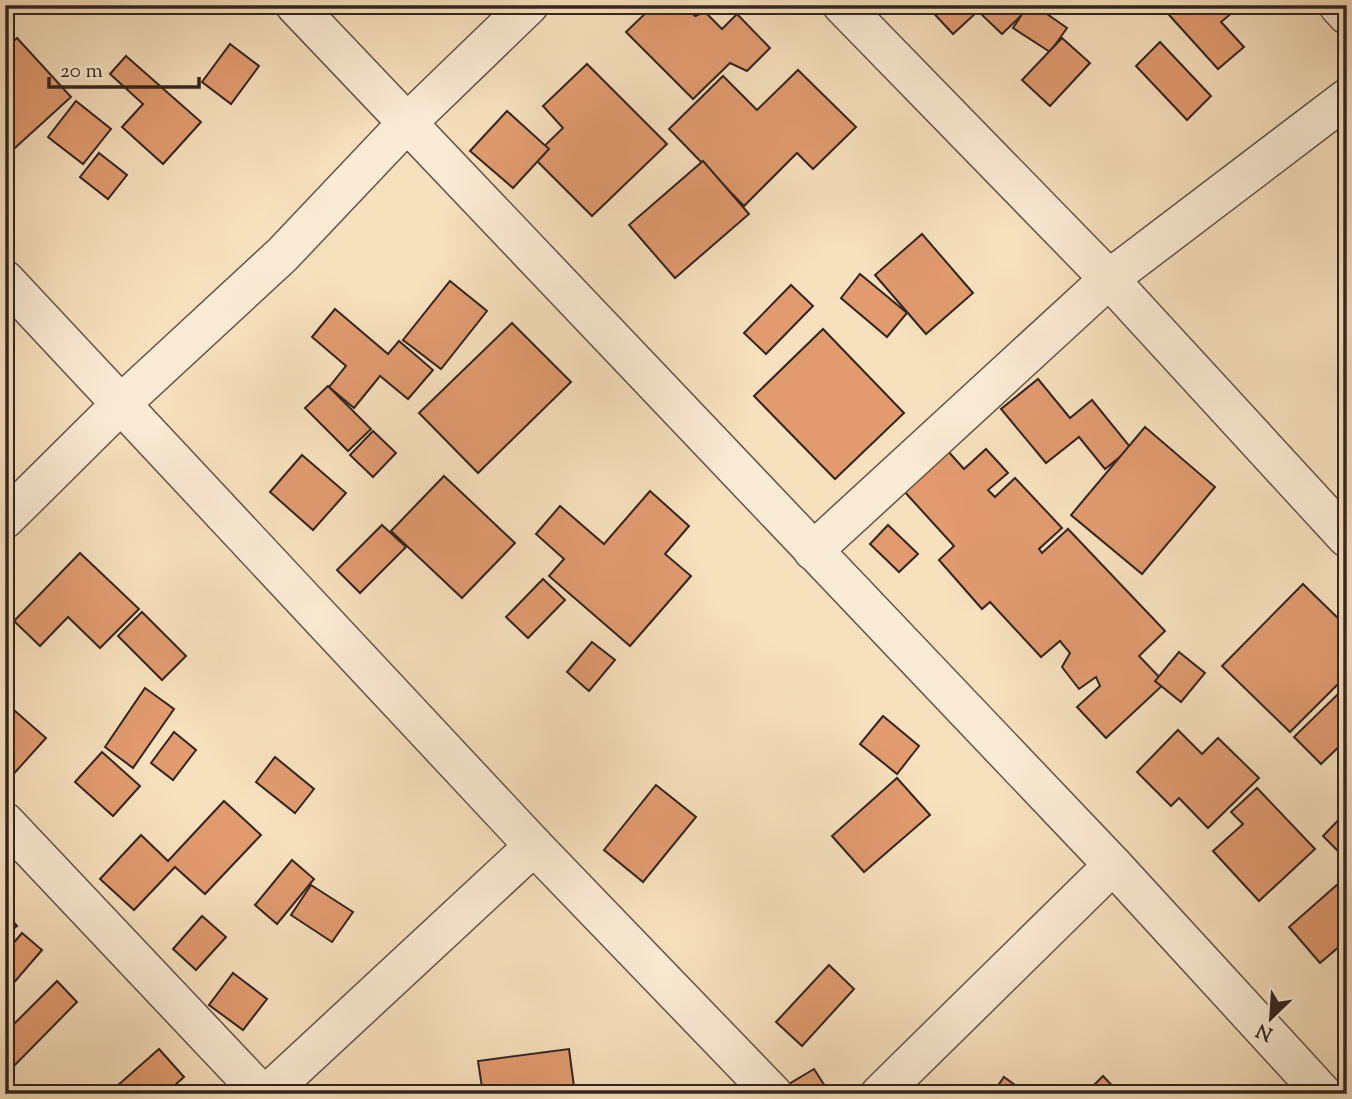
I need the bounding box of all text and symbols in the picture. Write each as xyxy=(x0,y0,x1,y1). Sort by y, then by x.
scale bar xyxy=(49,46,200,90)
text: 20 m xyxy=(60,57,103,87)
north arrow xyxy=(1236,984,1306,1054)
text: N xyxy=(1252,1016,1277,1047)

